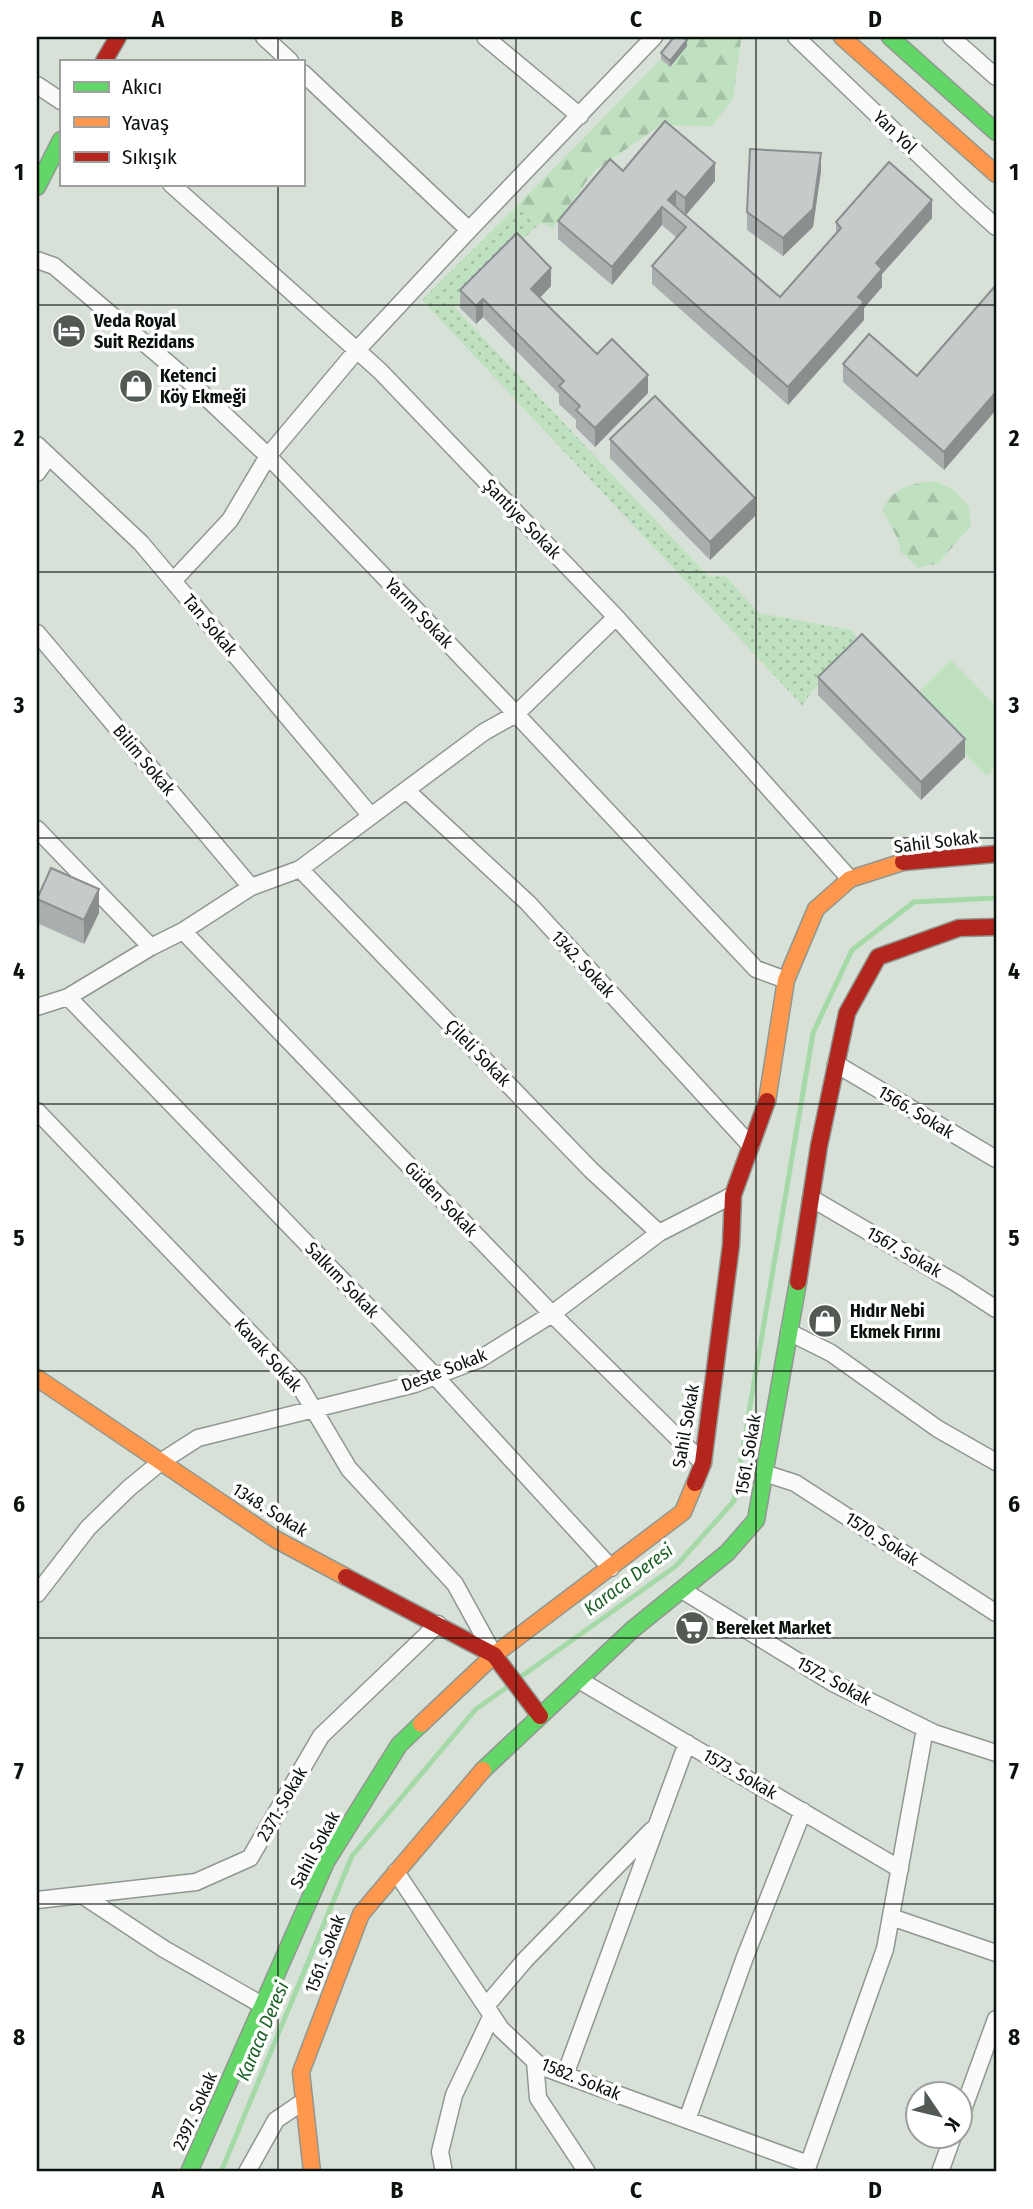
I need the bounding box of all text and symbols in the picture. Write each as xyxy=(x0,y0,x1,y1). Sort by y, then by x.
text: A xyxy=(151,5,165,33)
text: B xyxy=(391,5,404,33)
text: C xyxy=(630,5,642,33)
text: D xyxy=(868,5,882,33)
legend xyxy=(60,60,304,186)
text: Akıcı xyxy=(122,74,162,100)
street label: Yan Yol xyxy=(869,106,922,158)
text: Yavaş xyxy=(122,110,169,136)
text: Sıkışık xyxy=(122,144,177,170)
text: 1 xyxy=(14,158,24,186)
text: 1 xyxy=(1009,158,1019,186)
place label: Veda Royal Suit Rezidans xyxy=(93,310,195,353)
hotel icon: Veda Royal Suit Rezidans xyxy=(50,312,88,350)
place label: Ketenci Köy Ekmeği xyxy=(160,365,246,408)
shop icon: Ketenci Köy Ekmeği xyxy=(117,367,155,405)
text: 2 xyxy=(13,424,25,452)
text: 2 xyxy=(1008,424,1020,452)
street label: Şantiye Sokak xyxy=(478,475,566,564)
street label: Yarım Sokak xyxy=(380,573,458,653)
street label: Tan Sokak xyxy=(178,590,243,661)
text: 3 xyxy=(13,691,25,719)
text: 3 xyxy=(1008,691,1020,719)
street label: Bilim Sokak xyxy=(108,720,180,800)
street label: Sahil Sokak xyxy=(893,826,980,858)
street label: 1342. Sokak xyxy=(547,926,620,1002)
text: 4 xyxy=(13,957,25,985)
text: 4 xyxy=(1008,957,1020,985)
street label: Çileli Sokak xyxy=(441,1015,516,1091)
street label: 1566. Sokak xyxy=(874,1081,959,1144)
street label: Güden Sokak xyxy=(400,1157,483,1241)
street label: 1567. Sokak xyxy=(863,1222,946,1283)
text: 5 xyxy=(13,1224,25,1252)
text: 5 xyxy=(1008,1224,1020,1252)
street label: Salkım Sokak xyxy=(300,1237,384,1323)
place label: Hıdır Nebi Ekmek Fırını xyxy=(850,1300,941,1343)
shop icon: Hıdır Nebi Ekmek Fırını xyxy=(806,1302,844,1340)
street label: Kavak Sokak xyxy=(229,1314,307,1397)
street label: Deste Sokak xyxy=(398,1343,490,1396)
street label: Sahil Sokak xyxy=(668,1382,704,1470)
street label: 1561. Sokak xyxy=(730,1412,766,1497)
street label: 1348. Sokak xyxy=(228,1478,312,1542)
text: 6 xyxy=(13,1490,25,1518)
text: 6 xyxy=(1008,1490,1020,1518)
street label: 1570. Sokak xyxy=(841,1507,923,1571)
water label: Karaca Deresi xyxy=(579,1538,678,1620)
supermarket icon: Bereket Market xyxy=(673,1609,711,1647)
place label: Bereket Market xyxy=(716,1617,832,1639)
street label: 1572. Sokak xyxy=(793,1652,876,1711)
street label: 1573. Sokak xyxy=(699,1744,782,1804)
text: 7 xyxy=(14,1757,24,1785)
text: 7 xyxy=(1009,1757,1019,1785)
street label: 2371. Sokak xyxy=(252,1763,312,1845)
street label: Sahil Sokak xyxy=(285,1807,345,1892)
street label: 1561. Sokak xyxy=(300,1911,350,1996)
water label: Karaca Deresi xyxy=(231,1978,294,2084)
text: 8 xyxy=(13,2023,25,2051)
text: 8 xyxy=(1008,2023,1020,2051)
street label: 1582. Sokak xyxy=(538,2053,625,2105)
street label: 2397. Sokak xyxy=(168,2068,222,2154)
north arrow xyxy=(904,2080,974,2150)
text: K xyxy=(939,2113,965,2136)
text: A xyxy=(151,2176,165,2204)
text: B xyxy=(391,2176,404,2204)
text: C xyxy=(630,2176,642,2204)
text: D xyxy=(868,2176,882,2204)

